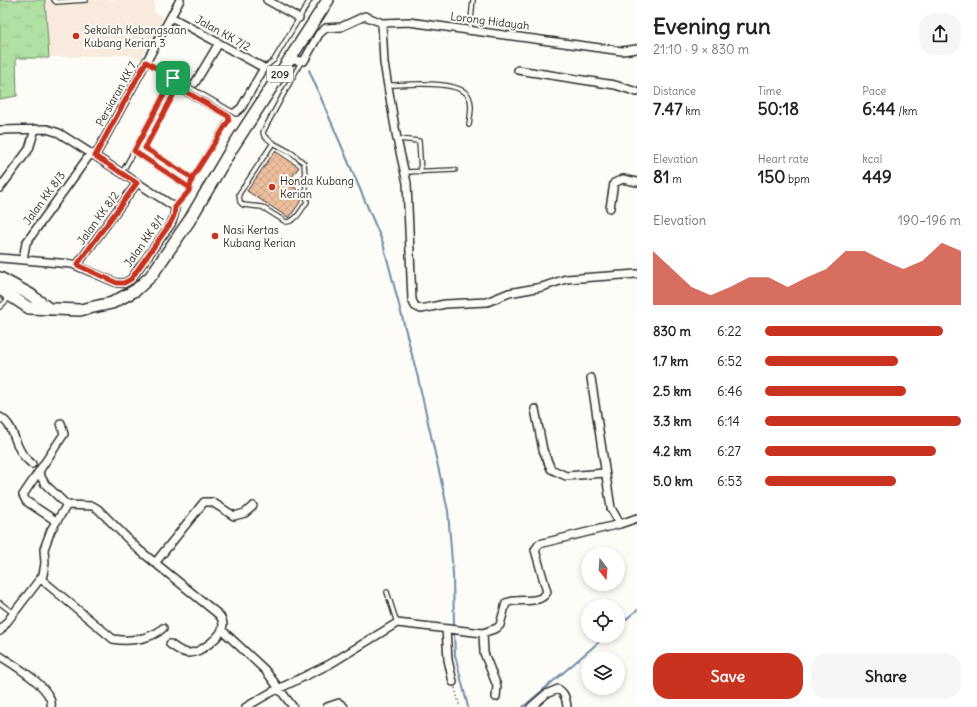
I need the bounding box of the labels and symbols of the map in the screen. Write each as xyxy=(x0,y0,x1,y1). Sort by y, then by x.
street label: Lorong Hidayah xyxy=(450,9,530,33)
street label: Jalan KK 7/2 xyxy=(193,12,253,54)
place label: Sekolah Kebangsaan Kubang Kerian 3 xyxy=(84,23,187,50)
marker: Sekolah Kebangsaan Kubang Kerian 3 xyxy=(71,31,81,41)
street label: Persiaran KK 7 xyxy=(93,59,140,129)
pin xyxy=(156,61,190,95)
road number: 209 xyxy=(267,66,293,82)
street label: Jalan KK 8/3 xyxy=(20,169,68,227)
place label: Honda Kubang Kerian xyxy=(280,174,354,201)
marker: Honda Kubang Kerian xyxy=(267,182,277,192)
street label: Jalan KK 8/2 xyxy=(74,189,122,247)
street label: Jalan KK 8/1 xyxy=(121,212,167,270)
place label: Nasi Kertas Kubang Kerian xyxy=(223,223,296,250)
marker: Nasi Kertas Kubang Kerian xyxy=(210,231,220,241)
north arrow xyxy=(581,547,625,591)

